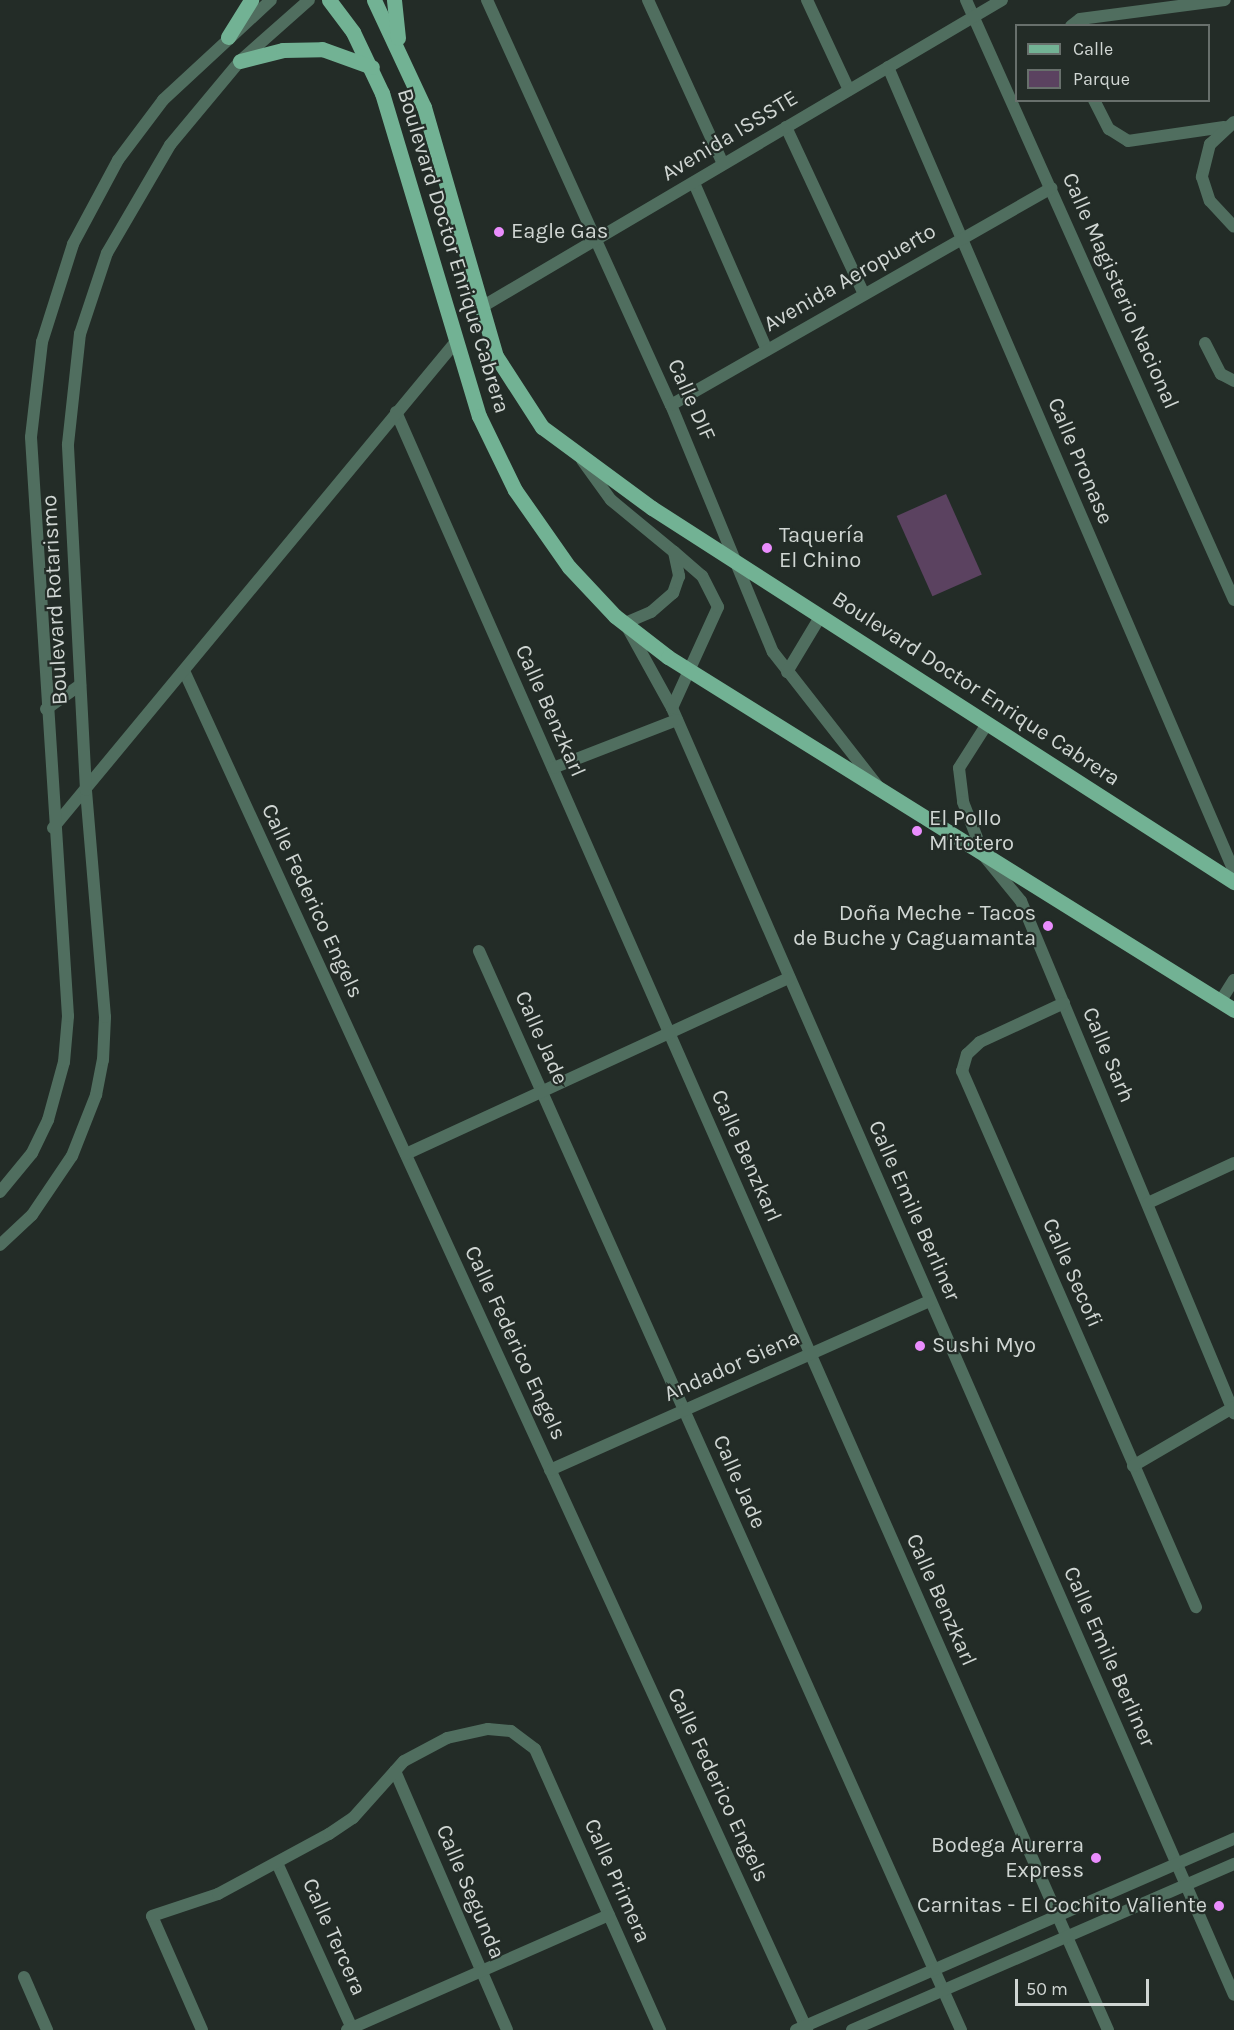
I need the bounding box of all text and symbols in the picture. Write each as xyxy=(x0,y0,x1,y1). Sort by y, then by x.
legend xyxy=(1015,24,1210,102)
text: Calle xyxy=(1073,38,1113,60)
text: Parque xyxy=(1073,68,1130,90)
street label: Avenida ISSSTE xyxy=(657,85,803,187)
street label: Boulevard Doctor Enrique Cabrera xyxy=(391,86,515,416)
street label: Calle Magisterio Nacional xyxy=(1056,169,1184,413)
street label: Avenida Aeropuerto xyxy=(759,218,941,338)
place label: Eagle Gas xyxy=(511,219,608,245)
marker: Eagle Gas xyxy=(492,225,506,239)
street label: Calle DIF xyxy=(661,355,721,445)
street label: Calle Pronase xyxy=(1042,394,1118,528)
street label: Boulevard Rotarismo xyxy=(36,494,74,706)
place label: Taquería El Chino xyxy=(779,522,864,574)
marker: Taquería El Chino xyxy=(760,541,774,555)
street label: Boulevard Doctor Enrique Cabrera xyxy=(827,586,1125,792)
street label: Calle Benzkarl xyxy=(509,641,591,781)
street label: Calle Federico Engels xyxy=(255,800,369,1002)
place label: El Pollo Mitotero xyxy=(929,805,1014,856)
marker: El Pollo Mitotero xyxy=(910,824,924,838)
place label: Doña Meche - Tacos de Buche y Caguamanta xyxy=(793,900,1036,951)
marker: Doña Meche - Tacos de Buche y Caguamanta xyxy=(1041,919,1055,933)
street label: Calle Jade xyxy=(509,987,573,1089)
street label: Calle Sarh xyxy=(1076,1003,1140,1107)
street label: Calle Benzkarl xyxy=(705,1086,787,1226)
street label: Calle Emile Berliner xyxy=(862,1117,966,1305)
street label: Calle Secofi xyxy=(1036,1214,1108,1332)
street label: Calle Federico Engels xyxy=(458,1242,572,1444)
street label: Andador Siena xyxy=(660,1324,804,1408)
place label: Sushi Myo xyxy=(932,1333,1036,1359)
marker: Sushi Myo xyxy=(913,1339,927,1353)
street label: Calle Jade xyxy=(707,1431,771,1533)
street label: Calle Benzkarl xyxy=(900,1530,982,1670)
street label: Calle Emile Berliner xyxy=(1057,1563,1161,1751)
street label: Calle Federico Engels xyxy=(661,1684,775,1886)
street label: Calle Primera xyxy=(578,1815,656,1947)
street label: Calle Segunda xyxy=(430,1821,510,1963)
place label: Bodega Aurerra Express xyxy=(931,1832,1084,1884)
marker: Bodega Aurerra Express xyxy=(1089,1851,1103,1865)
street label: Calle Tercera xyxy=(296,1874,372,2000)
place label: Carnitas - El Cochito Valiente xyxy=(917,1893,1207,1919)
marker: Carnitas - El Cochito Valiente xyxy=(1212,1899,1226,1913)
scale bar xyxy=(1018,1967,1152,2005)
text: 50 m xyxy=(1026,1978,1068,2000)

